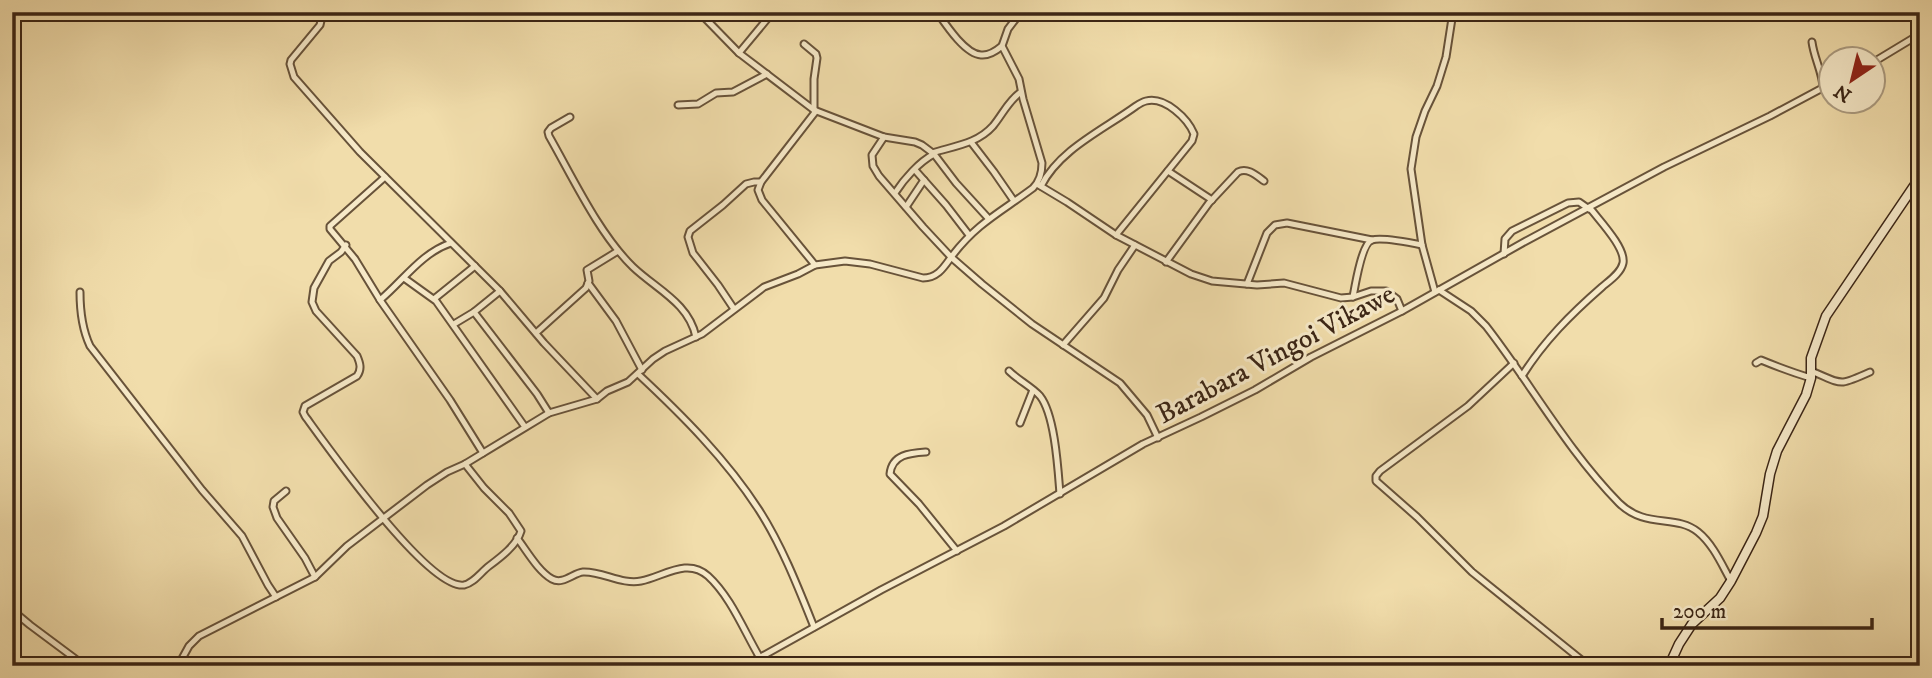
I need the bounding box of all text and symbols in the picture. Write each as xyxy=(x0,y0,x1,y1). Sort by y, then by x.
north arrow xyxy=(1816,46,1886,116)
text: N xyxy=(1830,79,1856,107)
street label: Barabara Vingoi Vikawe xyxy=(1151,277,1401,432)
scale bar xyxy=(1662,587,1872,631)
text: 200 m xyxy=(1673,599,1726,625)

